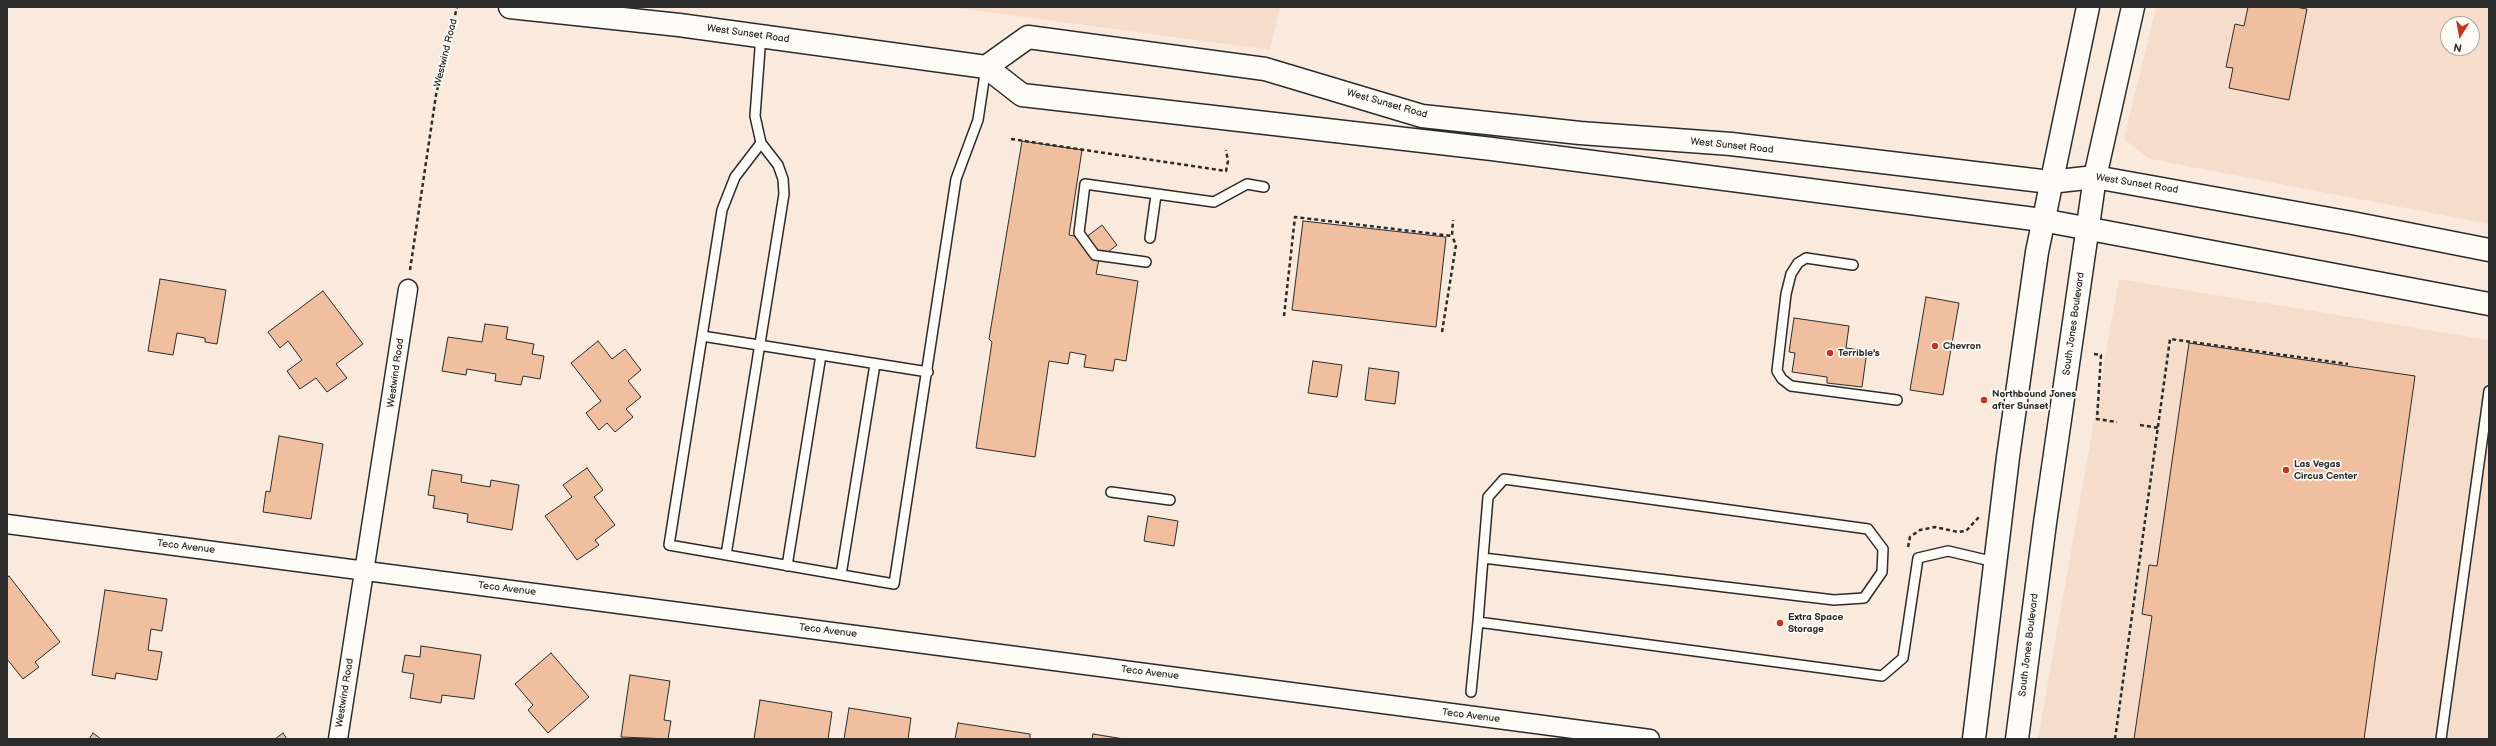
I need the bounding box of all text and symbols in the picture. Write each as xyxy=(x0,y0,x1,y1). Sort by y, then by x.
north arrow xyxy=(2440,16,2480,56)
street label: Westwind Road xyxy=(432,18,460,88)
street label: West Sunset Road xyxy=(706,22,790,46)
text: N xyxy=(2453,40,2463,54)
street label: West Sunset Road xyxy=(1345,87,1429,121)
street label: West Sunset Road xyxy=(1690,136,1774,156)
street label: West Sunset Road xyxy=(2095,172,2179,196)
street label: South Jones Boulevard xyxy=(2061,272,2087,376)
street label: Westwind Road xyxy=(385,338,407,408)
place label: Chevron xyxy=(1943,340,1981,352)
marker: Chevron xyxy=(1930,341,1940,351)
place label: Terrible's xyxy=(1838,347,1880,359)
marker: Terrible's xyxy=(1825,348,1835,358)
place label: Northbound Jones after Sunset xyxy=(1992,388,2076,412)
marker: Northbound Jones after Sunset xyxy=(1979,395,1989,405)
place label: Las Vegas Circus Center xyxy=(2294,458,2357,482)
marker: Las Vegas Circus Center xyxy=(2281,465,2291,475)
street label: Teco Avenue xyxy=(156,538,216,556)
street label: Teco Avenue xyxy=(477,580,537,598)
street label: South Jones Boulevard xyxy=(2017,593,2041,697)
place label: Extra Space Storage xyxy=(1788,611,1843,634)
marker: Extra Space Storage xyxy=(1775,618,1785,628)
street label: Teco Avenue xyxy=(798,622,858,640)
street label: Westwind Road xyxy=(334,658,356,728)
street label: Teco Avenue xyxy=(1120,664,1180,682)
street label: Teco Avenue xyxy=(1441,707,1501,725)

